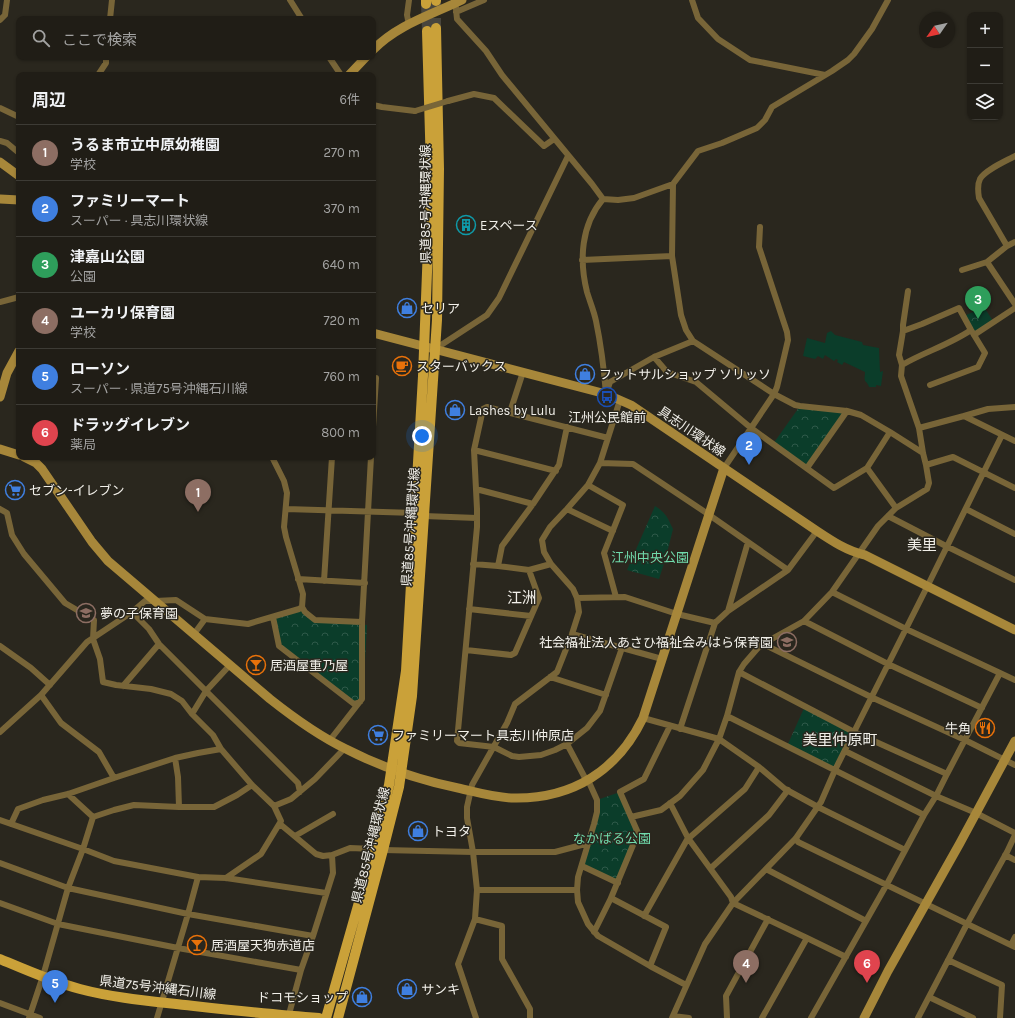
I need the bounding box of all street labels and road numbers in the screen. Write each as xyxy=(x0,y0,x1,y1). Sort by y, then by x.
street label: 県道85号沖縄環状線 xyxy=(418,144,433,264)
street label: 具志川環状線 xyxy=(655,403,728,459)
street label: 県道85号沖縄環状線 xyxy=(399,467,422,587)
street label: 県道85号沖縄環状線 xyxy=(349,785,392,905)
street label: 県道75号沖縄石川線 xyxy=(99,973,217,1002)

